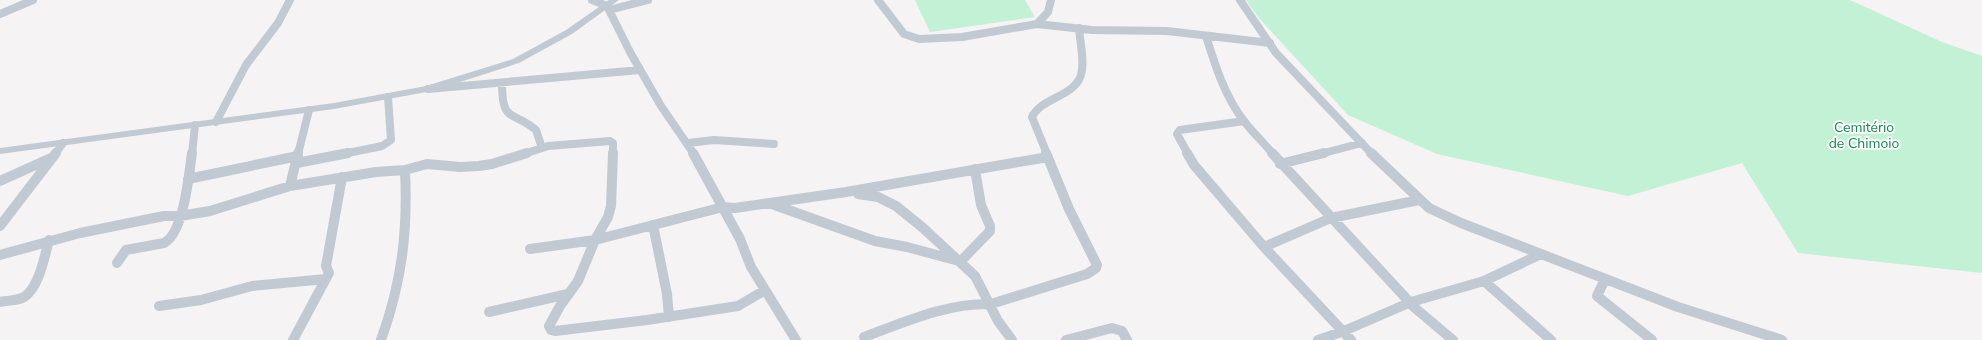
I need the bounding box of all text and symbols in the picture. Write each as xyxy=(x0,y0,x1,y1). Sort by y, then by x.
park label: Cemitério de Chimoio xyxy=(1829,118,1900,153)

